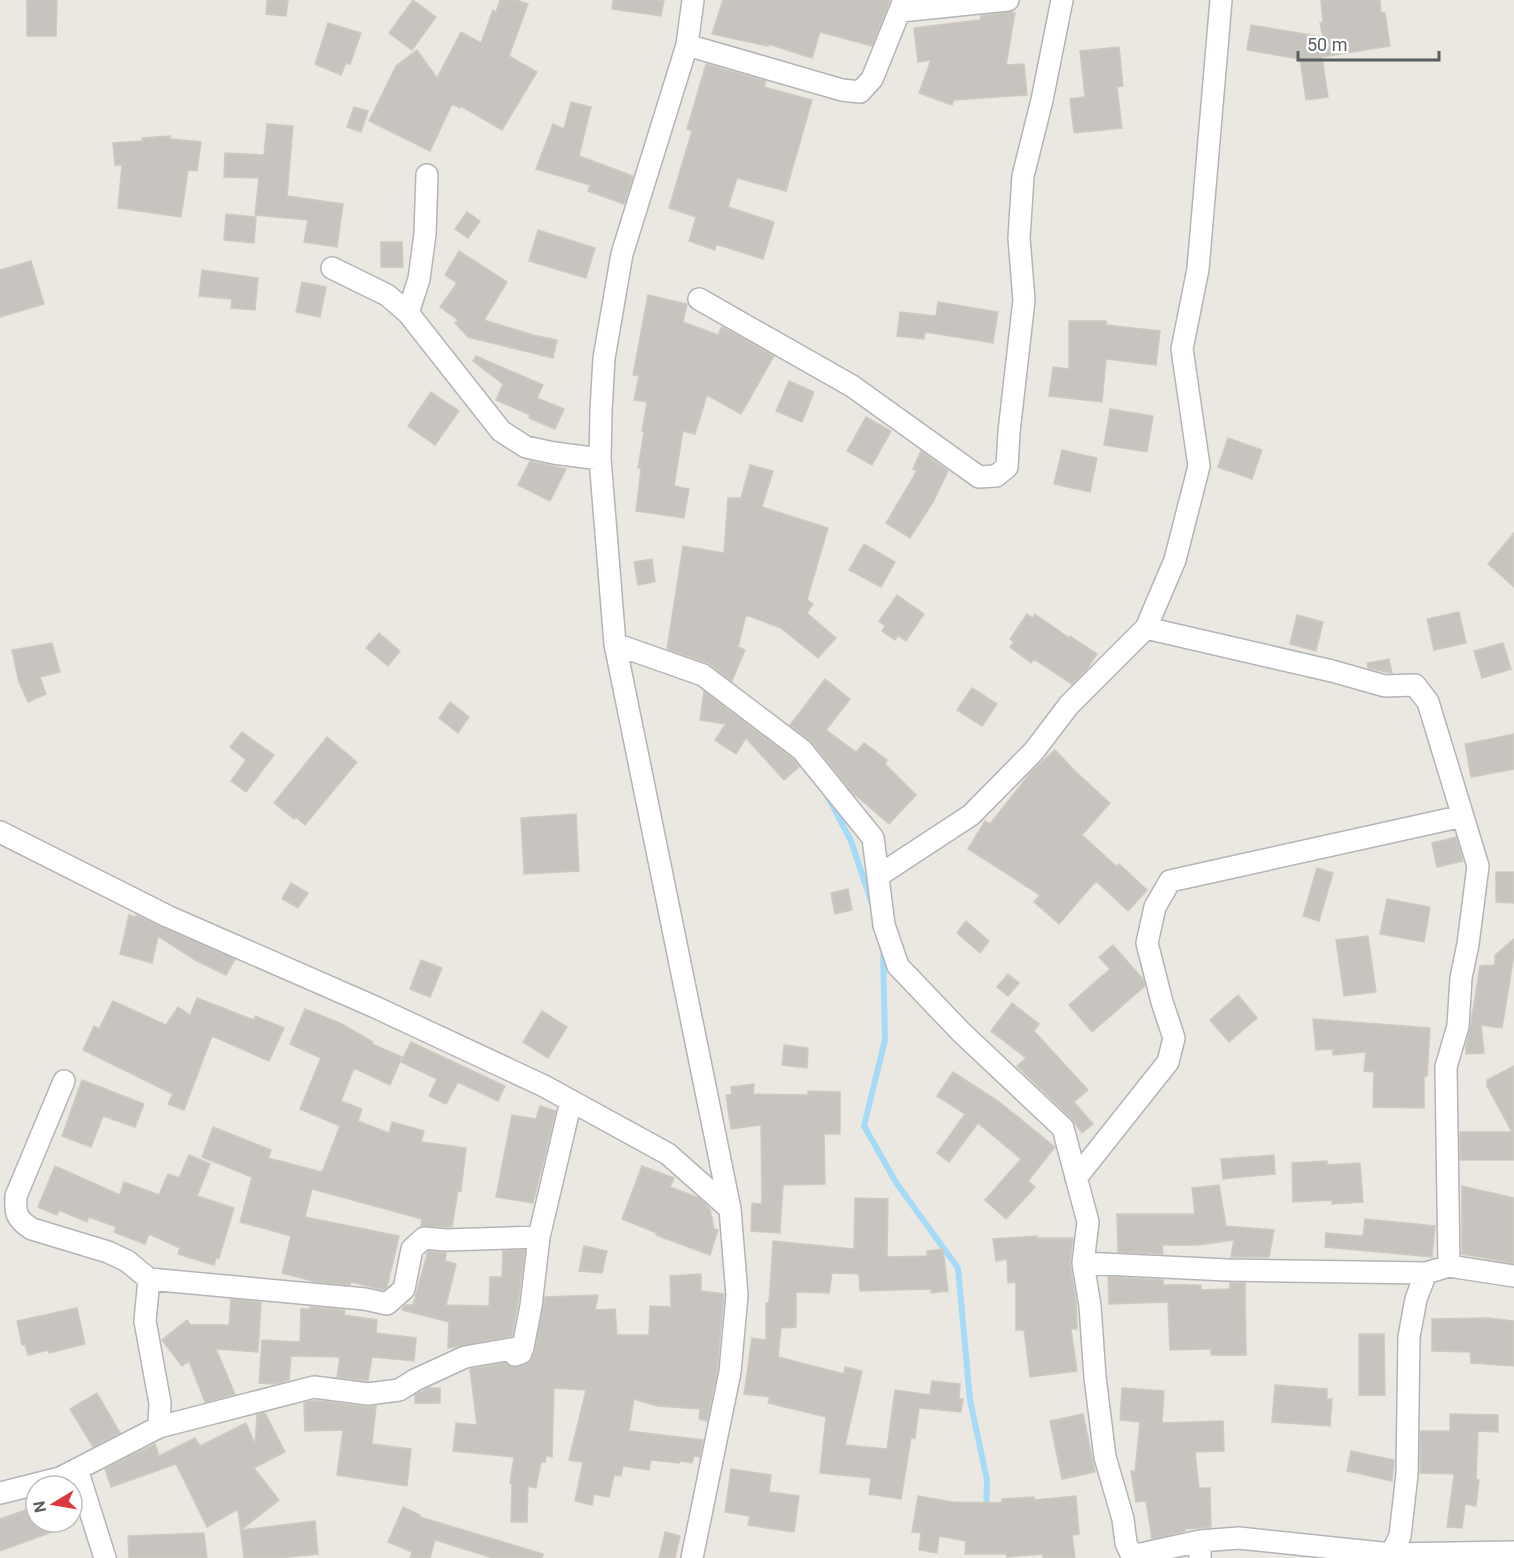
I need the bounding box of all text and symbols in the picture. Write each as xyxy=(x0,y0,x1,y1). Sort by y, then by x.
scale bar xyxy=(1298,24,1439,62)
text: 50 m xyxy=(1307,34,1347,55)
north arrow xyxy=(24,1474,84,1534)
text: N xyxy=(29,1499,50,1514)

